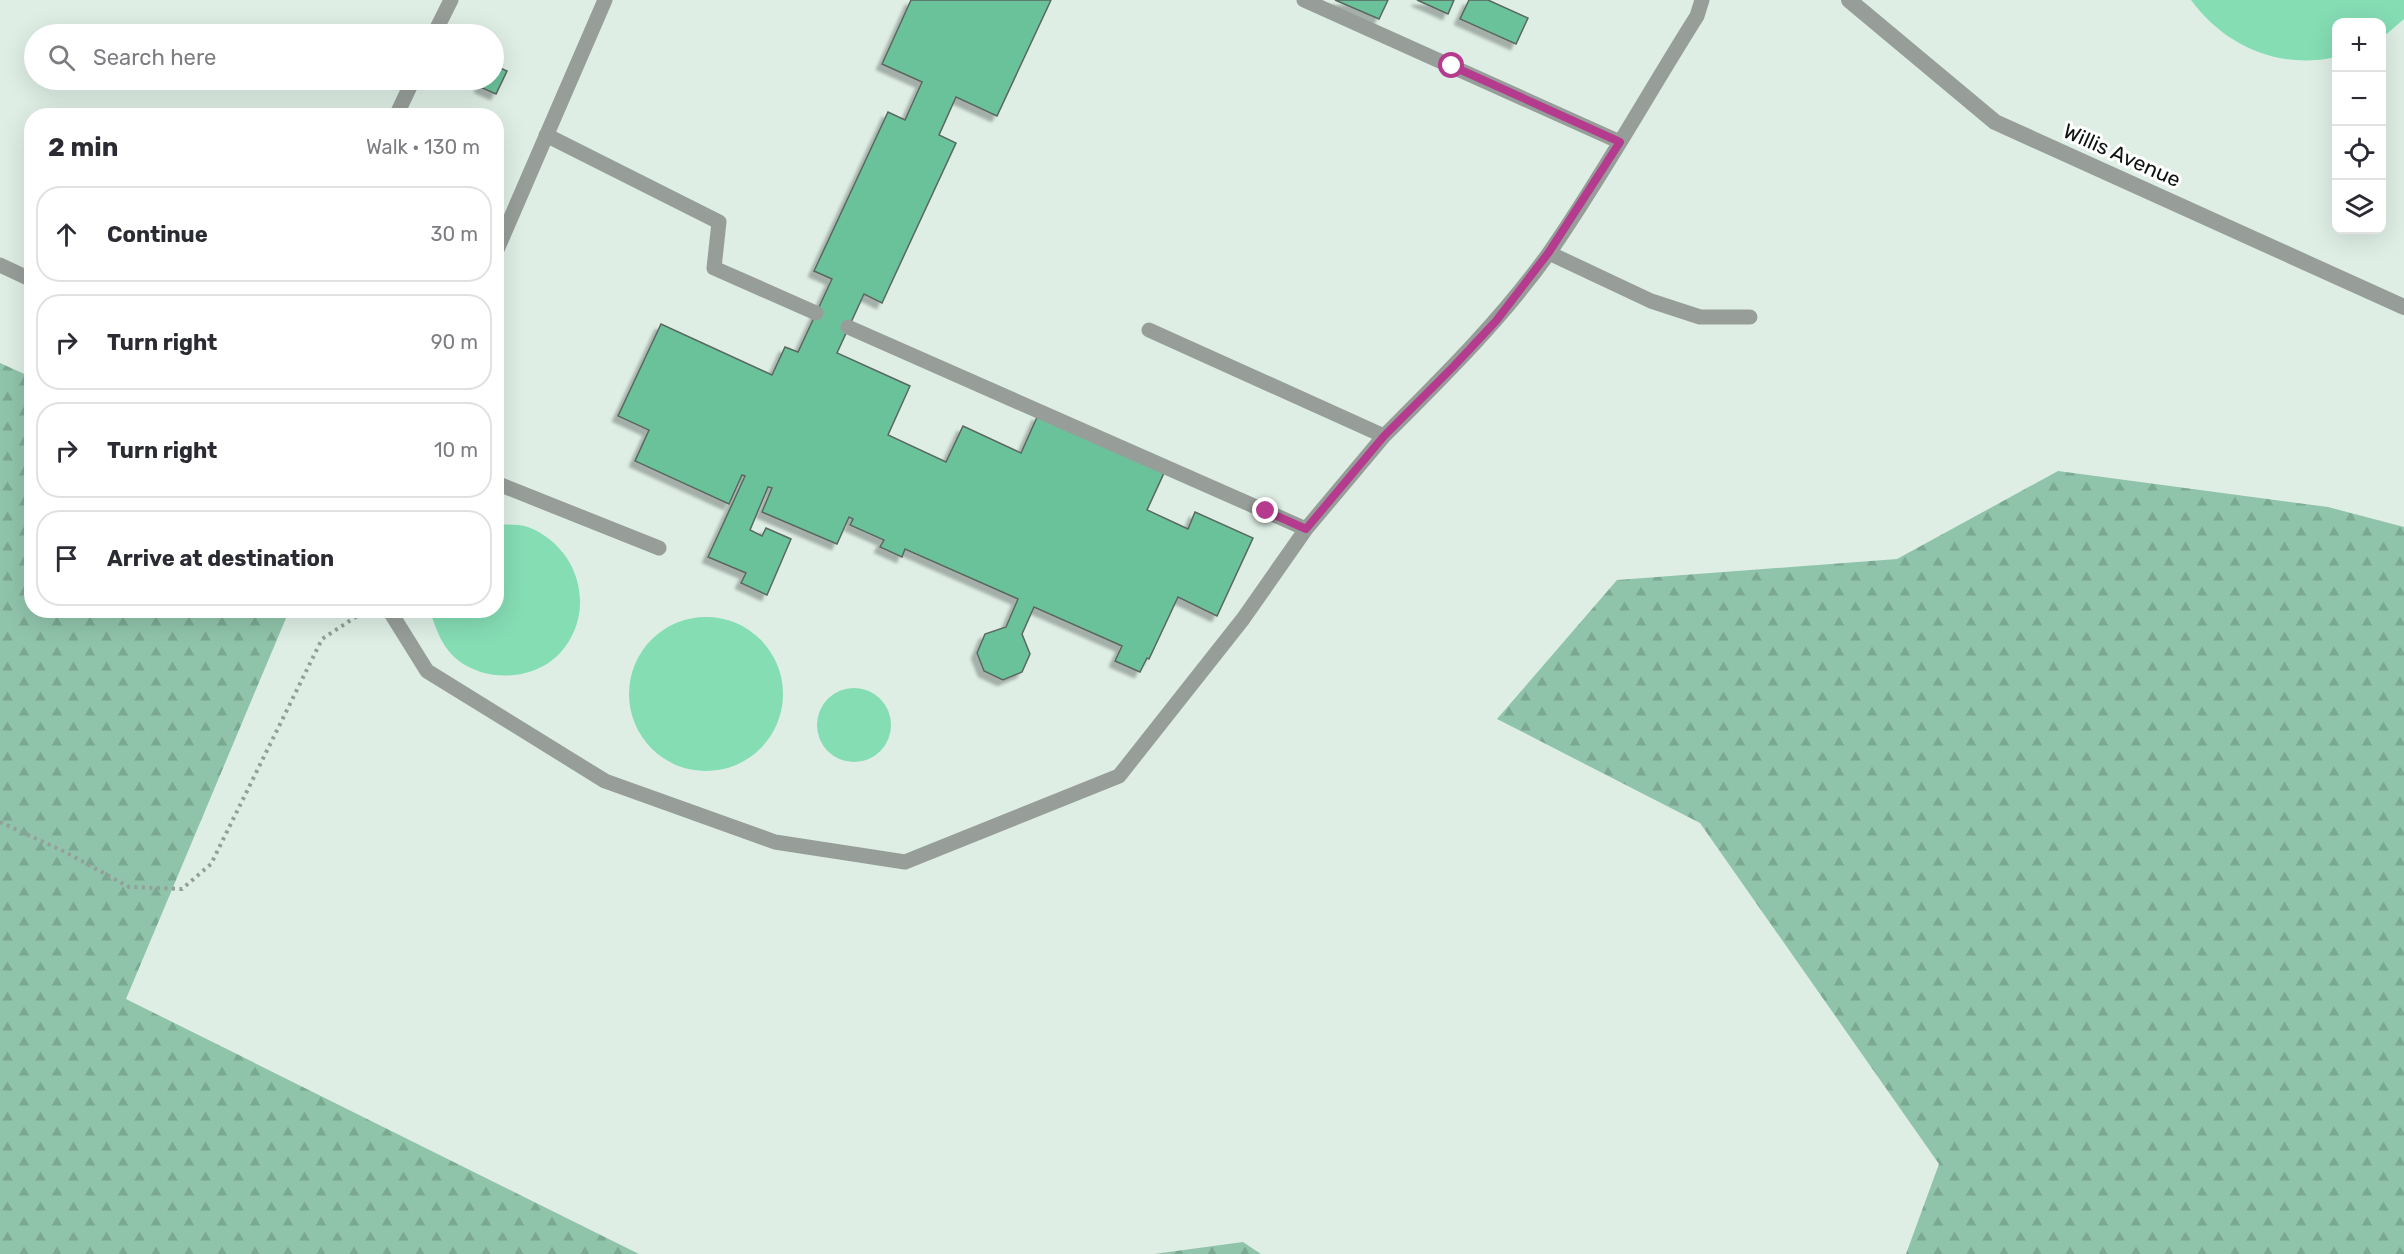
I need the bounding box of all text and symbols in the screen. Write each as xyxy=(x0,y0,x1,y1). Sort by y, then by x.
map controls xyxy=(2332,18,2386,234)
button: + xyxy=(2332,18,2386,72)
search box xyxy=(24,24,504,90)
icon: search xyxy=(45,41,78,74)
text: Search here xyxy=(93,44,216,71)
route start xyxy=(1438,52,1464,78)
button: − xyxy=(2332,72,2386,126)
street label: Willis Avenue xyxy=(2059,118,2185,192)
button: locate xyxy=(2332,126,2386,180)
text: 2 min xyxy=(48,132,118,163)
text: Walk · 130 m xyxy=(366,135,480,159)
button: layers xyxy=(2332,180,2386,234)
icon: ahead xyxy=(50,218,83,251)
text: Continue xyxy=(107,221,208,248)
text: 30 m xyxy=(431,222,478,246)
icon: right xyxy=(50,326,83,359)
text: Turn right xyxy=(107,329,217,356)
text: 90 m xyxy=(431,330,478,354)
icon: right xyxy=(50,434,83,467)
text: Turn right xyxy=(107,437,217,464)
text: 10 m xyxy=(434,438,478,462)
route end xyxy=(1252,497,1278,523)
icon: arrive xyxy=(50,542,83,575)
text: Arrive at destination xyxy=(107,545,334,572)

